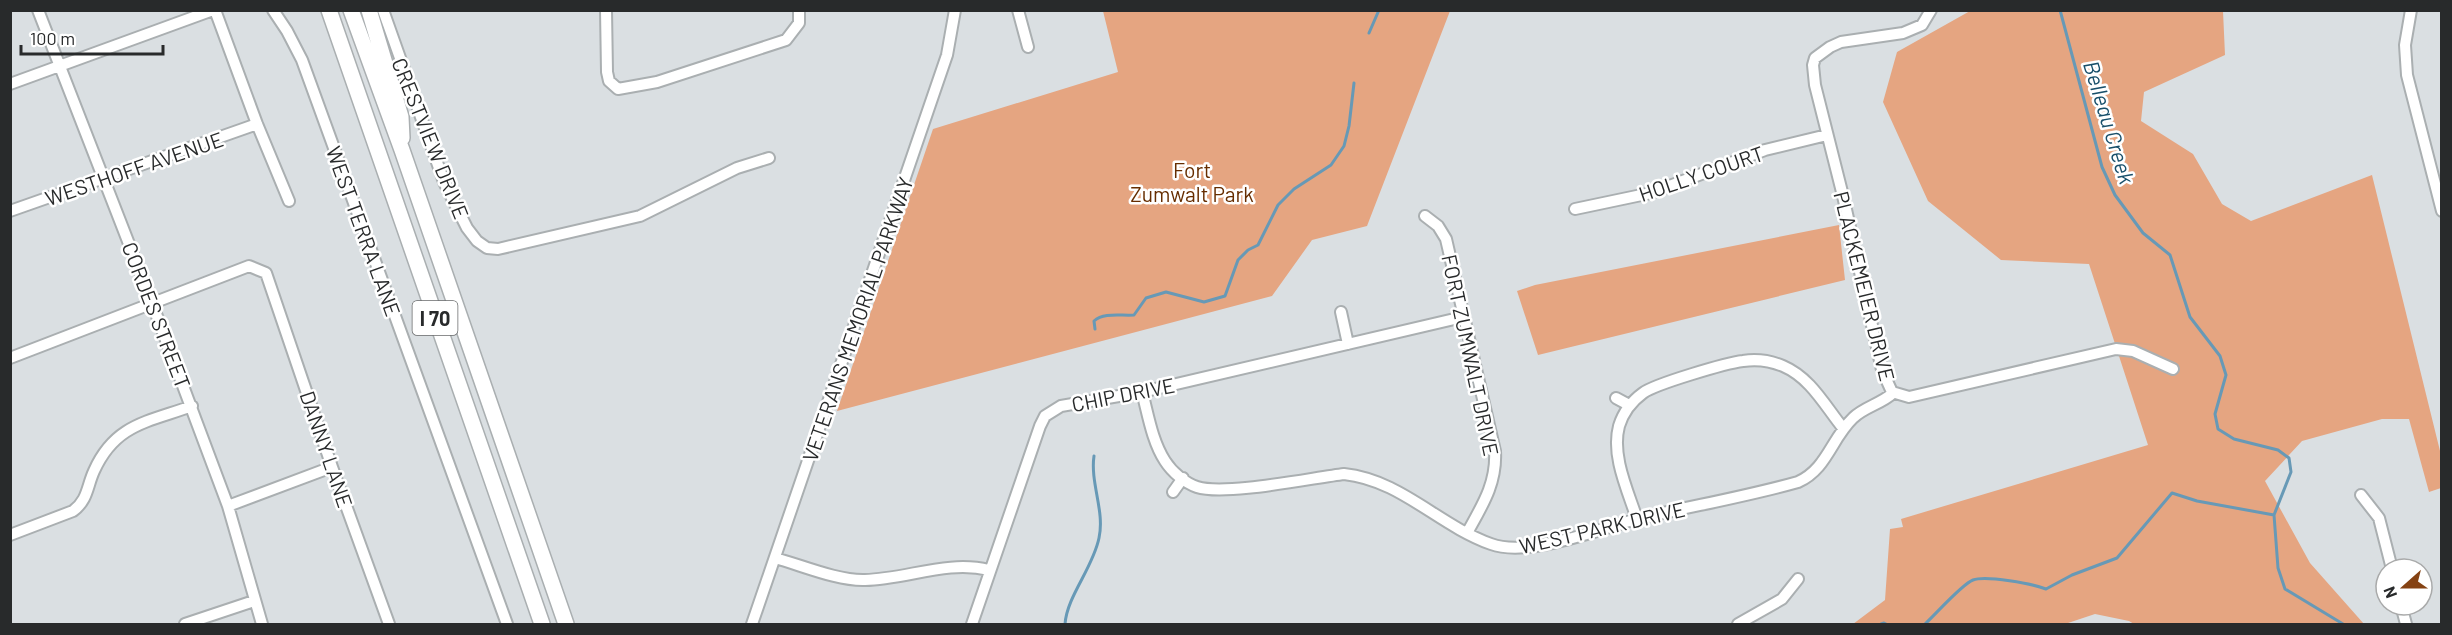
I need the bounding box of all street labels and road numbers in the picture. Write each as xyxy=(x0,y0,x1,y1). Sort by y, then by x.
street label: CRESTVIEW DRIVE xyxy=(387,54,475,222)
street label: WESTHOFF AVENUE xyxy=(42,126,226,210)
street label: HOLLY COURT xyxy=(1635,140,1767,206)
street label: WEST TERRA LANE xyxy=(322,143,406,319)
street label: VETERANS MEMORIAL PARKWAY xyxy=(796,173,918,465)
street label: PLACKEMEIER DRIVE xyxy=(1829,188,1901,384)
street label: CORDES STREET xyxy=(118,238,196,392)
street label: FORT ZUMWALT DRIVE xyxy=(1437,252,1505,458)
road number: I 70 xyxy=(412,301,458,335)
street label: CHIP DRIVE xyxy=(1069,372,1177,416)
street label: DANNY LANE xyxy=(295,387,359,511)
street label: WEST PARK DRIVE xyxy=(1517,496,1687,558)

